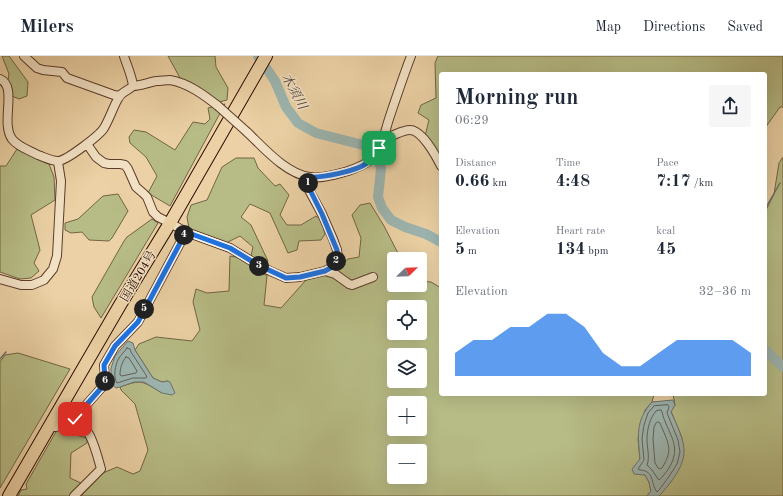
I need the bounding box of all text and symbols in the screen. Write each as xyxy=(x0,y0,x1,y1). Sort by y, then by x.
text: Milers xyxy=(20,18,74,37)
text: Map xyxy=(595,20,621,34)
text: Directions xyxy=(643,20,705,34)
text: Saved xyxy=(727,20,763,34)
water label: 木須川 xyxy=(279,71,311,114)
button: share xyxy=(709,85,751,127)
text: Morning run xyxy=(455,87,578,109)
text: 06:29 xyxy=(455,114,489,127)
pin xyxy=(362,131,396,165)
icon: arrive xyxy=(368,137,390,159)
text: Distance xyxy=(455,158,496,169)
text: Time xyxy=(556,158,580,169)
text: Pace xyxy=(656,158,679,169)
pin: 1 xyxy=(298,173,318,193)
text: 0.66 xyxy=(455,173,489,190)
text: 4:48 xyxy=(556,173,590,190)
text: 7:17 xyxy=(656,173,691,190)
text: 1 xyxy=(305,177,311,188)
text: km xyxy=(489,178,507,189)
text: /km xyxy=(691,178,713,189)
pin: 4 xyxy=(174,225,194,245)
text: Elevation xyxy=(455,226,500,237)
text: Heart rate xyxy=(556,226,605,237)
text: kcal xyxy=(656,226,675,237)
text: 4 xyxy=(181,229,187,240)
text: 5 xyxy=(455,241,465,258)
text: 134 xyxy=(556,241,585,258)
text: 45 xyxy=(656,241,676,258)
text: m xyxy=(465,246,477,257)
text: bpm xyxy=(585,246,608,257)
street label: 国道204号 xyxy=(117,248,159,304)
pin: 2 xyxy=(326,251,346,271)
north arrow xyxy=(387,252,427,292)
map controls xyxy=(387,252,427,484)
text: 2 xyxy=(333,255,339,266)
pin: 3 xyxy=(249,256,269,276)
text: 3 xyxy=(256,260,262,271)
text: Elevation xyxy=(455,285,508,298)
text: 32–36 m xyxy=(699,285,751,298)
pin: 5 xyxy=(134,299,154,319)
button: locate xyxy=(387,300,427,340)
text: 5 xyxy=(141,303,147,314)
button: layers xyxy=(387,348,427,388)
pin: 6 xyxy=(95,371,115,391)
text: 6 xyxy=(102,375,108,386)
button: + xyxy=(387,396,427,436)
pin xyxy=(58,402,92,436)
icon: check xyxy=(64,408,86,430)
button: − xyxy=(387,444,427,484)

